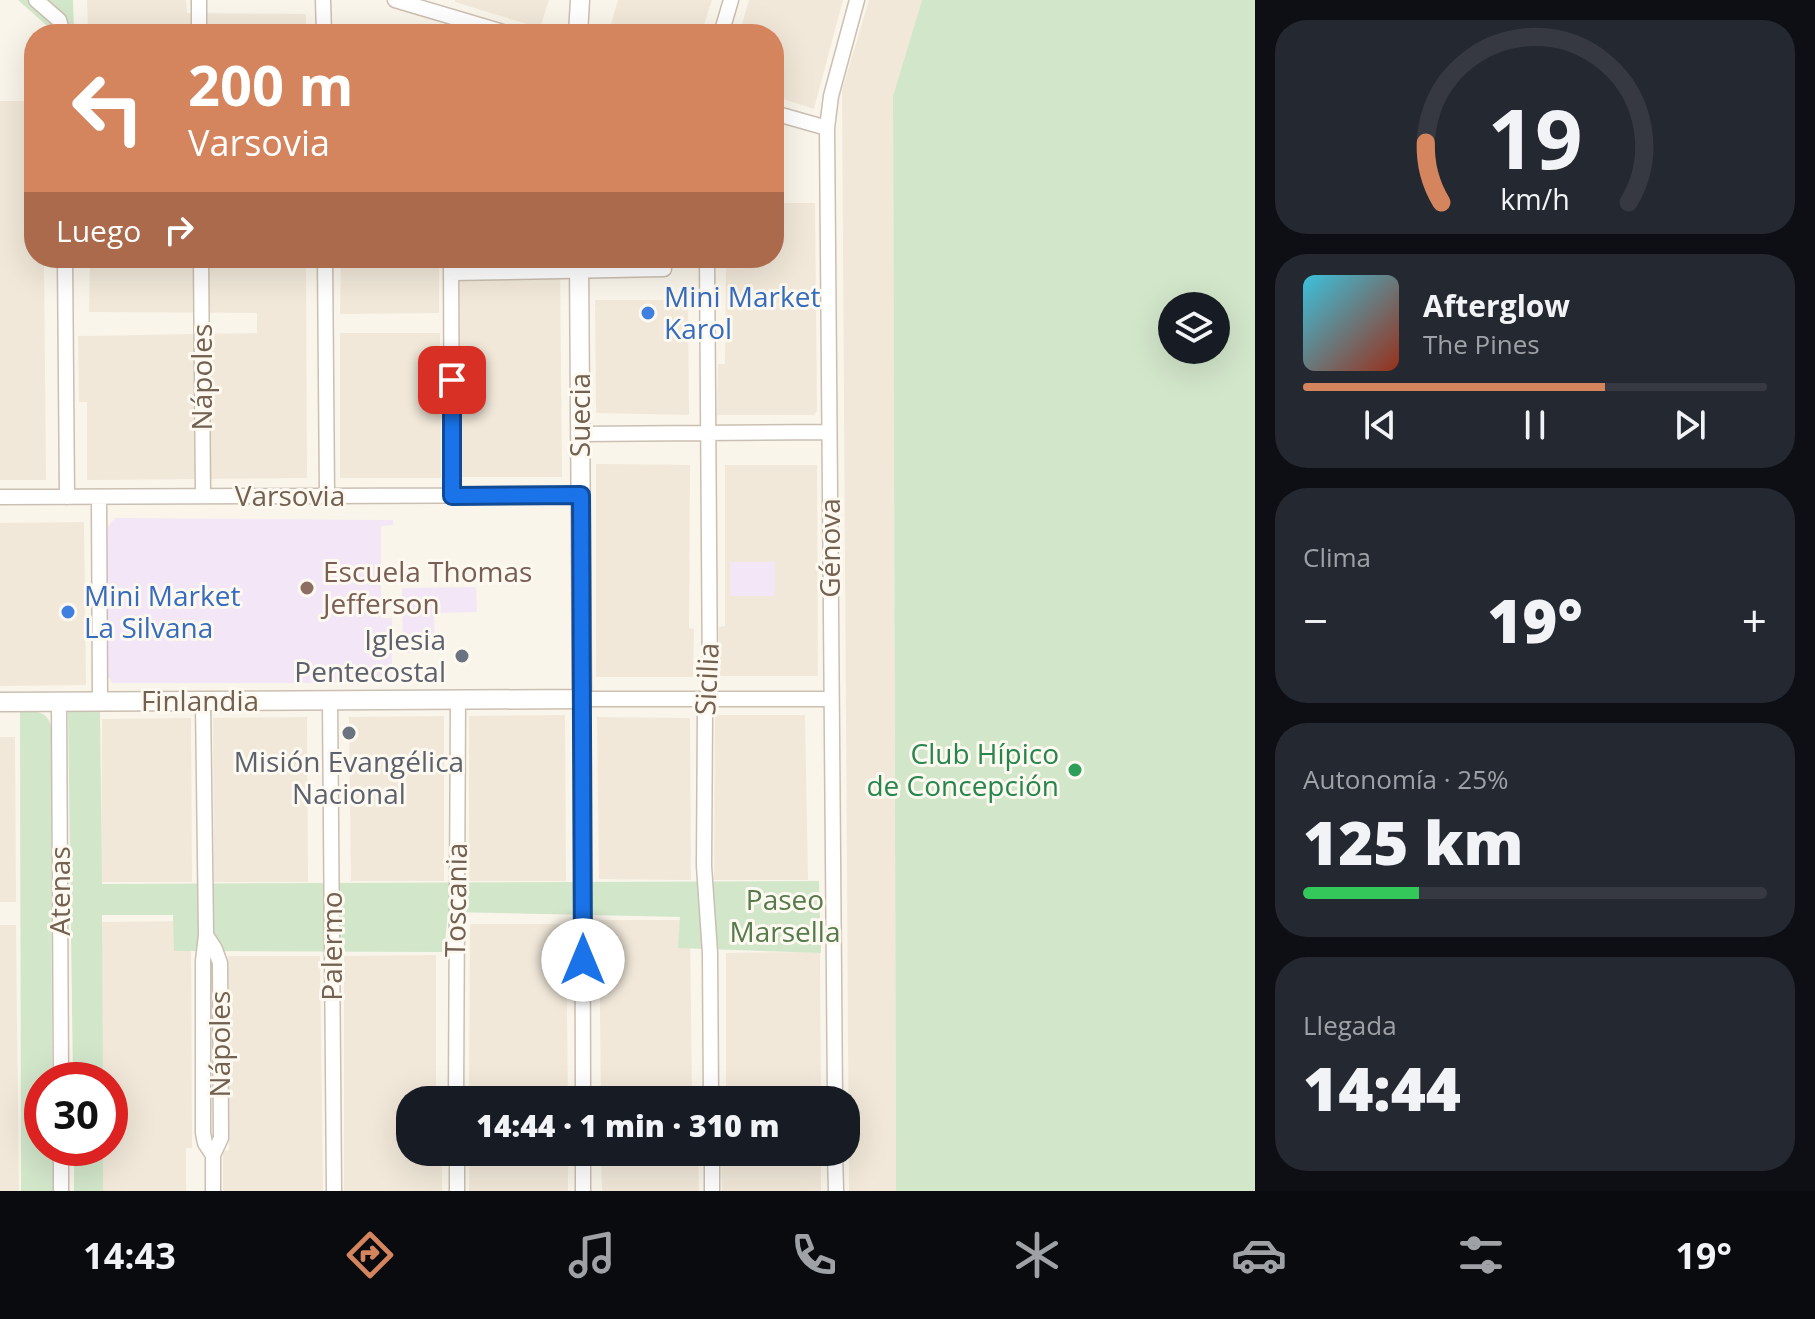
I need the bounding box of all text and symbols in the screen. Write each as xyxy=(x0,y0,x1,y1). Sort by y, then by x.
text: 200 m xyxy=(188,46,354,122)
icon: left xyxy=(56,56,160,160)
text: 19 xyxy=(1487,80,1583,193)
text: Varsovia xyxy=(188,118,330,167)
text: km/h xyxy=(1500,179,1570,218)
icon: right xyxy=(157,208,201,252)
text: Luego xyxy=(56,210,141,251)
place label: Mini Market Karol xyxy=(664,277,820,347)
text: Afterglow xyxy=(1423,285,1570,326)
map controls xyxy=(1158,292,1230,364)
button: layers xyxy=(1158,292,1230,364)
marker: Mini Market Karol xyxy=(639,304,657,322)
street label: Nápoles xyxy=(182,324,220,430)
text: The Pines xyxy=(1423,326,1540,362)
pin xyxy=(418,346,486,414)
icon: arrive xyxy=(430,358,474,402)
street label: Suecia xyxy=(560,373,598,457)
icon: previous xyxy=(1358,403,1402,447)
icon: pause xyxy=(1513,403,1557,447)
icon: next xyxy=(1668,403,1712,447)
street label: Varsovia xyxy=(235,476,345,514)
street label: Génova xyxy=(810,498,848,598)
text: Clima xyxy=(1303,539,1371,575)
place label: Escuela Thomas Jefferson xyxy=(320,552,532,622)
place label: Mini Market La Silvana xyxy=(84,576,240,646)
marker: Escuela Thomas Jefferson xyxy=(298,579,316,597)
text: 19° xyxy=(1487,579,1583,661)
text: − xyxy=(1303,590,1328,650)
text: + xyxy=(1742,590,1767,650)
marker: Mini Market La Silvana xyxy=(59,603,77,621)
place label: Iglesia Pentecostal xyxy=(294,620,446,690)
street label: Sicilia xyxy=(685,642,727,716)
marker: Iglesia Pentecostal xyxy=(453,647,471,665)
street label: Finlandia xyxy=(141,681,259,719)
marker: Misión Evangélica Nacional xyxy=(340,724,358,742)
place label: Club Hípico de Concepción xyxy=(866,734,1059,804)
place label: Misión Evangélica Nacional xyxy=(234,742,464,812)
marker: Club Hípico de Concepción xyxy=(1066,761,1084,779)
text: Autonomía · 25% xyxy=(1303,761,1509,797)
text: 125 km xyxy=(1303,801,1524,883)
street label: Toscania xyxy=(435,842,475,958)
street label: Atenas xyxy=(40,846,78,936)
park label: Paseo Marsella xyxy=(730,880,840,950)
street label: Palermo xyxy=(312,891,350,1001)
position arrow xyxy=(541,918,625,1002)
street label: Nápoles xyxy=(200,991,238,1097)
text: Llegada xyxy=(1303,1007,1397,1043)
text: 14:44 xyxy=(1303,1047,1461,1129)
speed limit sign: 30 xyxy=(24,1062,128,1166)
text: 14:44 · 1 min · 310 m xyxy=(476,1105,780,1146)
icon: directions xyxy=(342,1227,398,1283)
icon: music xyxy=(564,1227,620,1283)
icon: phone xyxy=(786,1227,842,1283)
icon: climate xyxy=(1009,1227,1065,1283)
icon: car xyxy=(1231,1227,1287,1283)
icon: filters xyxy=(1453,1227,1509,1283)
text: 14:43 xyxy=(83,1231,176,1280)
text: 19° xyxy=(1675,1231,1732,1280)

